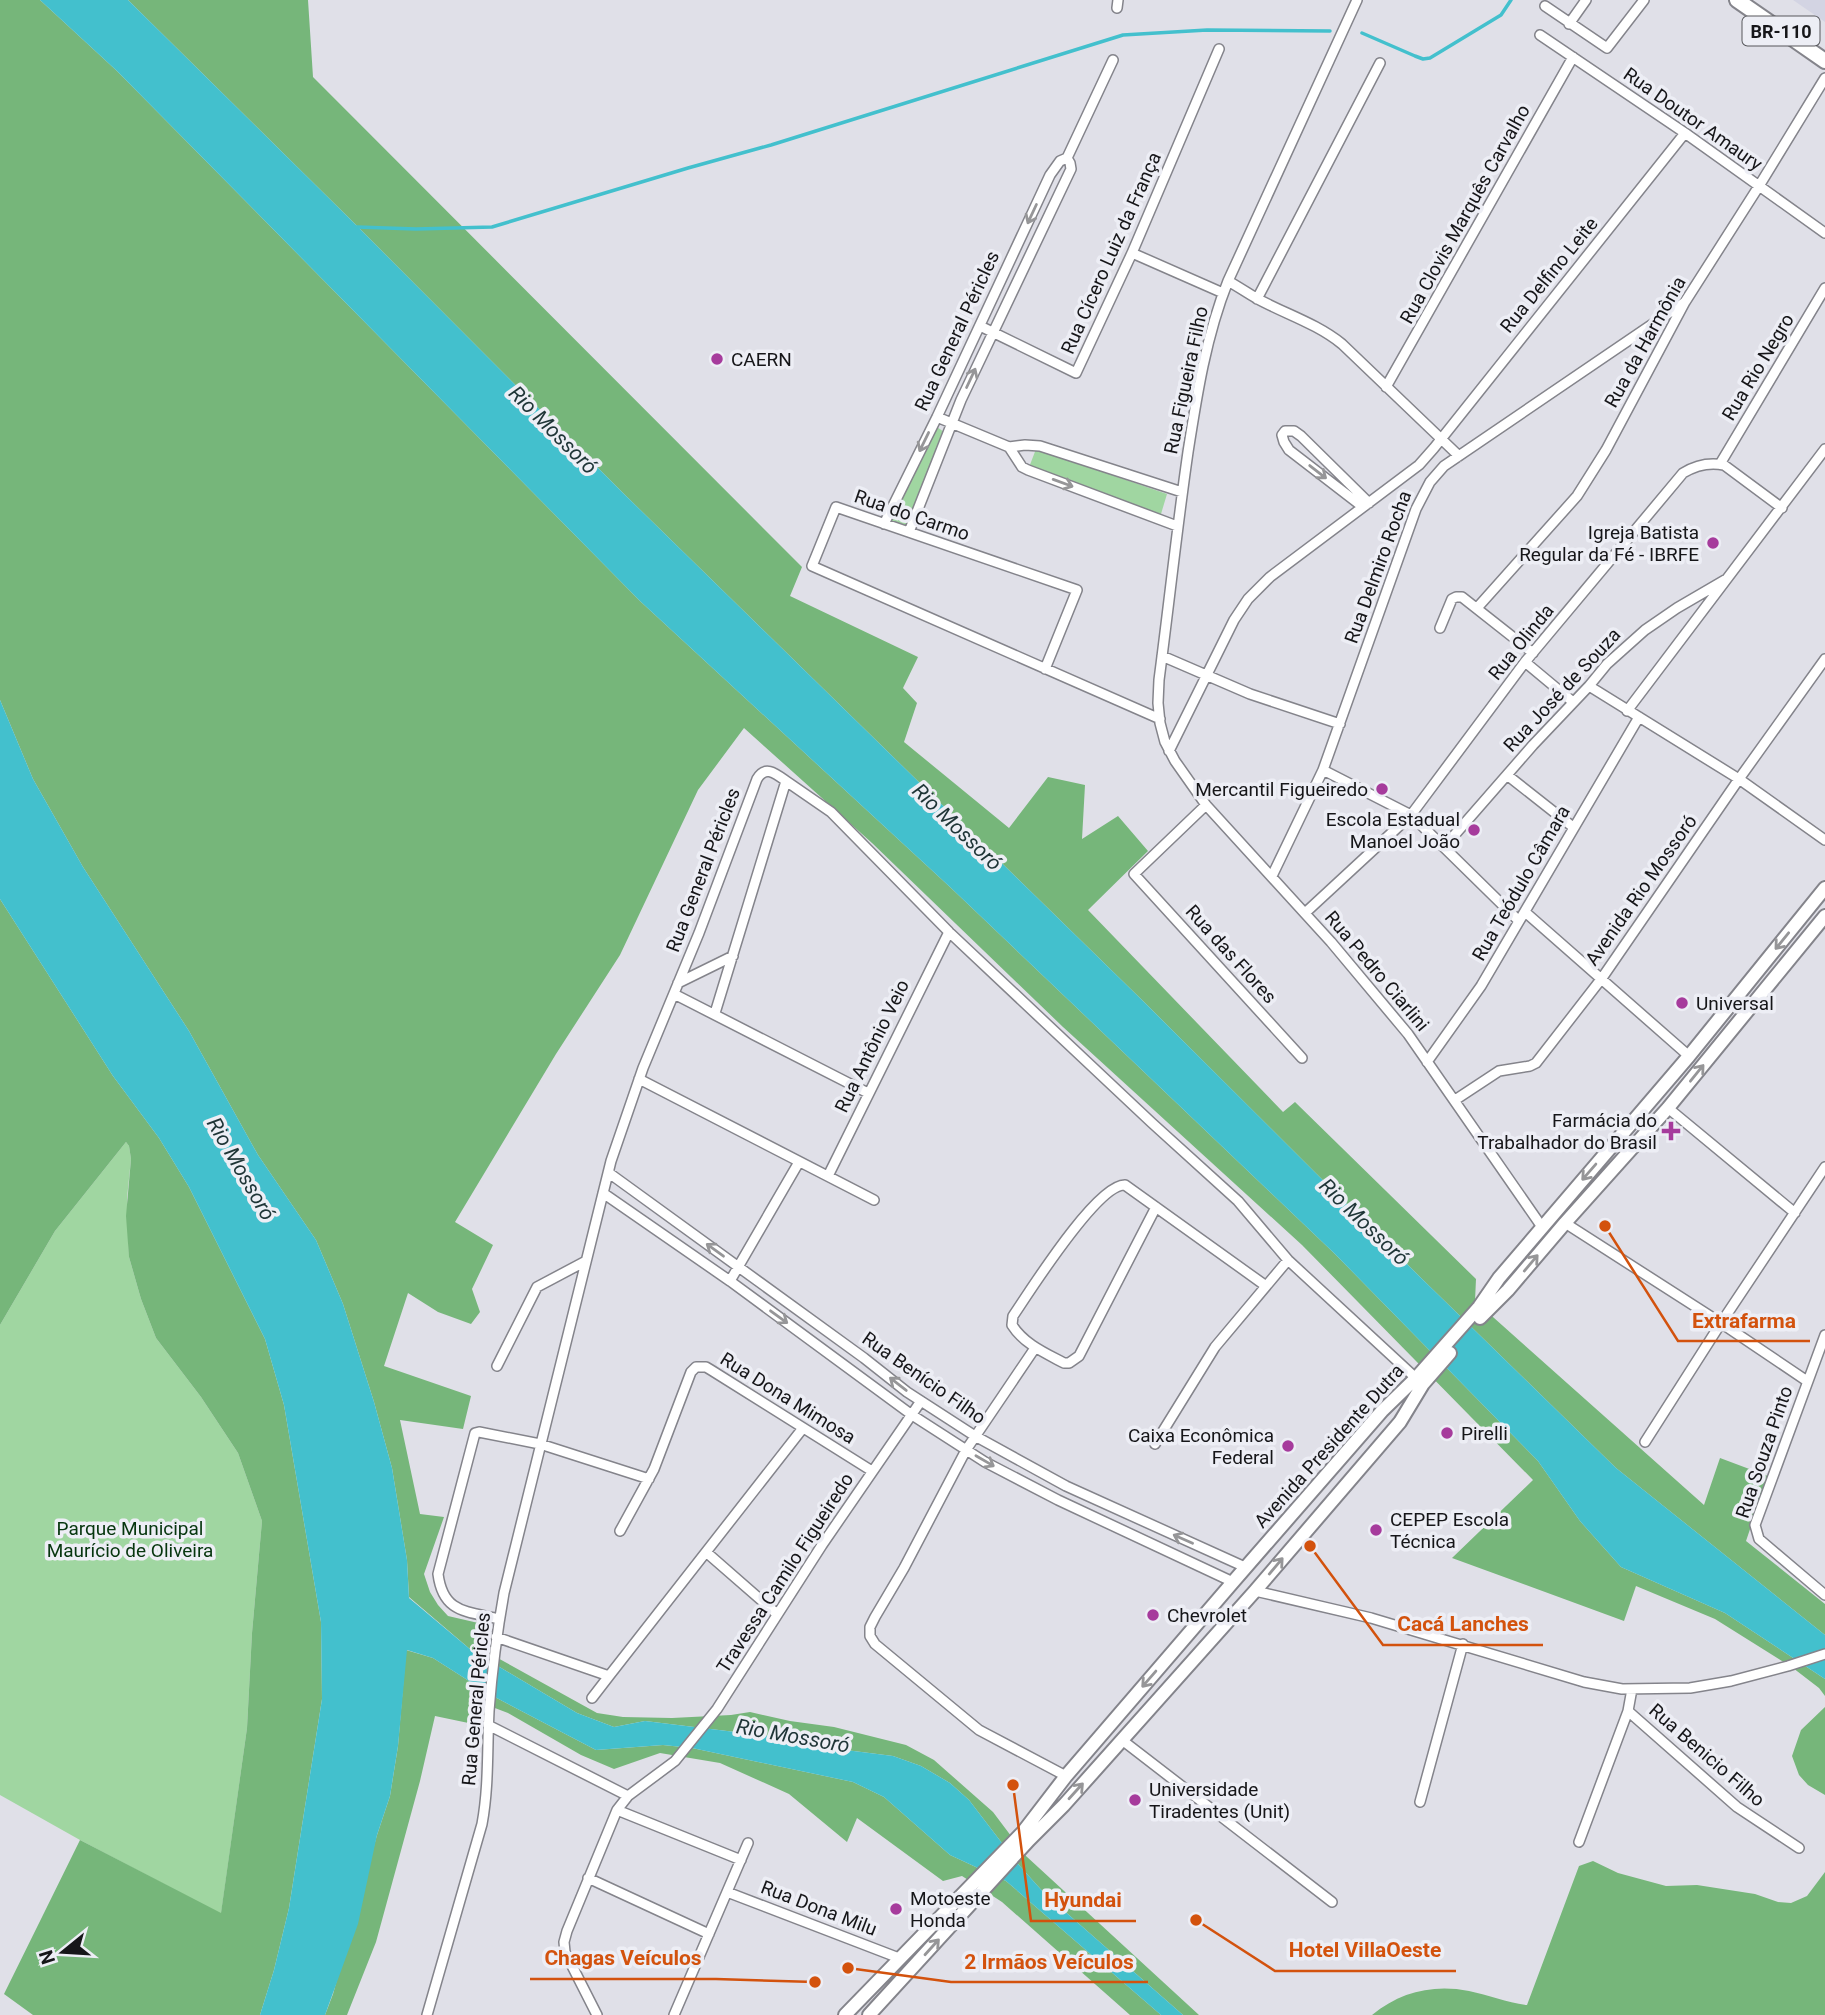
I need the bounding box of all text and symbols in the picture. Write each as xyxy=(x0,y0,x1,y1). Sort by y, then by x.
road number: BR-110 xyxy=(1742,16,1820,46)
street label: Rua Doutor Amaury xyxy=(1619,62,1767,176)
street label: Rua Clovis Marquês Carvalho xyxy=(1395,100,1535,328)
street label: Rua Cícero Luiz da França xyxy=(1056,149,1166,357)
one-way arrow xyxy=(1024,203,1038,224)
street label: Rua Delfino Leite xyxy=(1495,213,1603,337)
street label: Rua General Péricles xyxy=(910,247,1004,415)
street label: Rua da Harmônia xyxy=(1599,272,1691,412)
street label: Rua Figueira Filho xyxy=(1159,304,1213,456)
street label: Rua Rio Negro xyxy=(1717,309,1799,425)
place label: CAERN xyxy=(731,348,792,371)
marker: CAERN xyxy=(709,351,725,367)
one-way arrow xyxy=(965,368,978,389)
water label: Rio Mossoró xyxy=(504,381,602,479)
one-way arrow xyxy=(917,431,931,452)
one-way arrow xyxy=(1308,464,1327,479)
one-way arrow xyxy=(1052,478,1074,490)
street label: Rua do Carmo xyxy=(851,485,973,545)
street label: Rua Delmiro Rocha xyxy=(1340,488,1416,646)
place label: Igreja Batista Regular da Fé - IBRFE xyxy=(1519,521,1699,566)
marker: Igreja Batista Regular da Fé - IBRFE xyxy=(1705,535,1721,551)
street label: Rua Olinda xyxy=(1483,599,1559,685)
street label: Rua José de Souza xyxy=(1499,623,1625,757)
place label: Mercantil Figueiredo xyxy=(1195,778,1368,801)
water label: Rio Mossoró xyxy=(907,779,1007,875)
marker: Mercantil Figueiredo xyxy=(1374,781,1390,797)
street label: Rua General Péricles xyxy=(661,785,745,955)
street label: Rua Teódulo Câmara xyxy=(1467,801,1575,965)
place label: Escola Estadual Manoel João xyxy=(1326,808,1460,853)
street label: Avenida Rio Mossoró xyxy=(1580,810,1702,970)
marker: Escola Estadual Manoel João xyxy=(1466,822,1482,838)
street label: Rua das Flores xyxy=(1181,900,1281,1008)
street label: Rua Pedro Ciarlini xyxy=(1320,906,1434,1036)
one-way arrow xyxy=(1775,931,1790,950)
street label: Rua Antônio Veio xyxy=(830,976,914,1116)
place label: Universal xyxy=(1696,992,1774,1015)
marker: Universal xyxy=(1674,995,1690,1011)
one-way arrow xyxy=(1689,1065,1705,1083)
place label: Farmácia do Trabalhador do Brasil xyxy=(1477,1109,1657,1154)
water label: Rio Mossoró xyxy=(202,1113,280,1225)
marker: Farmácia do Trabalhador do Brasil xyxy=(1663,1123,1679,1139)
one-way arrow xyxy=(1581,1162,1597,1180)
water label: Rio Mossoró xyxy=(1314,1174,1414,1270)
one-way arrow xyxy=(706,1242,724,1257)
one-way arrow xyxy=(1523,1254,1539,1272)
callout: Extrafarma xyxy=(1678,1299,1810,1341)
text: Extrafarma xyxy=(1692,1309,1796,1333)
one-way arrow xyxy=(769,1310,788,1324)
street label: Rua Benício Filho xyxy=(858,1327,990,1429)
street label: Rua Dona Mimosa xyxy=(716,1347,860,1449)
street label: Avenida Presidente Dutra xyxy=(1249,1359,1409,1533)
one-way arrow xyxy=(889,1377,907,1392)
street label: Rua Souza Pinto xyxy=(1731,1383,1797,1521)
place label: Pirelli xyxy=(1461,1422,1508,1445)
place label: Caixa Econômica Federal xyxy=(1128,1424,1274,1469)
marker: Pirelli xyxy=(1439,1425,1455,1441)
marker: Caixa Econômica Federal xyxy=(1280,1438,1296,1454)
one-way arrow xyxy=(975,1454,995,1468)
street label: Travessa Camilo Figueiredo xyxy=(712,1469,858,1677)
place label: CEPEP Escola Técnica xyxy=(1390,1508,1509,1553)
park label: Parque Municipal Maurício de Oliveira xyxy=(47,1517,213,1562)
marker: CEPEP Escola Técnica xyxy=(1368,1522,1384,1538)
one-way arrow xyxy=(1173,1532,1194,1545)
one-way arrow xyxy=(1268,1558,1284,1576)
callout: Cacá Lanches xyxy=(1383,1603,1543,1645)
place label: Chevrolet xyxy=(1167,1604,1247,1627)
marker: Chevrolet xyxy=(1145,1607,1161,1623)
street label: Rua General Péricles xyxy=(457,1611,495,1787)
text: Cacá Lanches xyxy=(1397,1612,1529,1636)
one-way arrow xyxy=(1141,1670,1157,1688)
street label: Rua Benicio Filho xyxy=(1645,1699,1769,1811)
water label: Rio Mossoró xyxy=(734,1714,852,1758)
place label: Universidade Tiradentes (Unit) xyxy=(1149,1778,1290,1823)
one-way arrow xyxy=(1068,1783,1085,1800)
marker: Universidade Tiradentes (Unit) xyxy=(1127,1792,1143,1808)
street label: Rua Dona Milu xyxy=(758,1875,880,1941)
callout: Hyundai xyxy=(1031,1879,1136,1921)
place label: Motoeste Honda xyxy=(910,1887,990,1932)
text: Hyundai xyxy=(1044,1888,1122,1912)
marker: Motoeste Honda xyxy=(888,1901,904,1917)
north arrow xyxy=(28,1917,98,1987)
callout: Hotel VillaOeste xyxy=(1275,1929,1456,1971)
callout: Chagas Veículos xyxy=(530,1937,716,1979)
one-way arrow xyxy=(924,1938,940,1956)
text: Hotel VillaOeste xyxy=(1289,1938,1441,1962)
callout: 2 Irmãos Veículos xyxy=(951,1940,1148,1982)
text: Chagas Veículos xyxy=(544,1946,702,1970)
text: N xyxy=(34,1947,60,1967)
text: 2 Irmãos Veículos xyxy=(964,1950,1134,1974)

